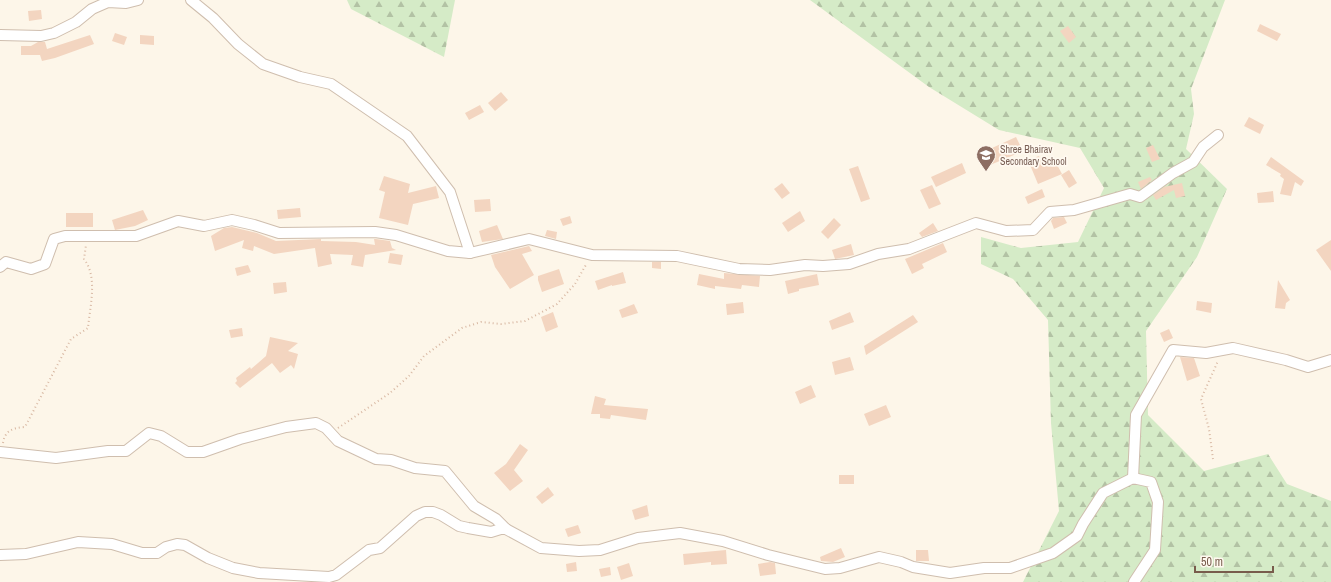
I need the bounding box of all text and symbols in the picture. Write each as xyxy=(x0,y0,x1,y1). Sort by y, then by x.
place label: Shree Bhairav Secondary School xyxy=(1000,143,1067,168)
school or university icon: Shree Bhairav Secondary School xyxy=(975,144,997,172)
scale bar xyxy=(1195,548,1273,574)
text: 50 m xyxy=(1201,554,1223,570)

